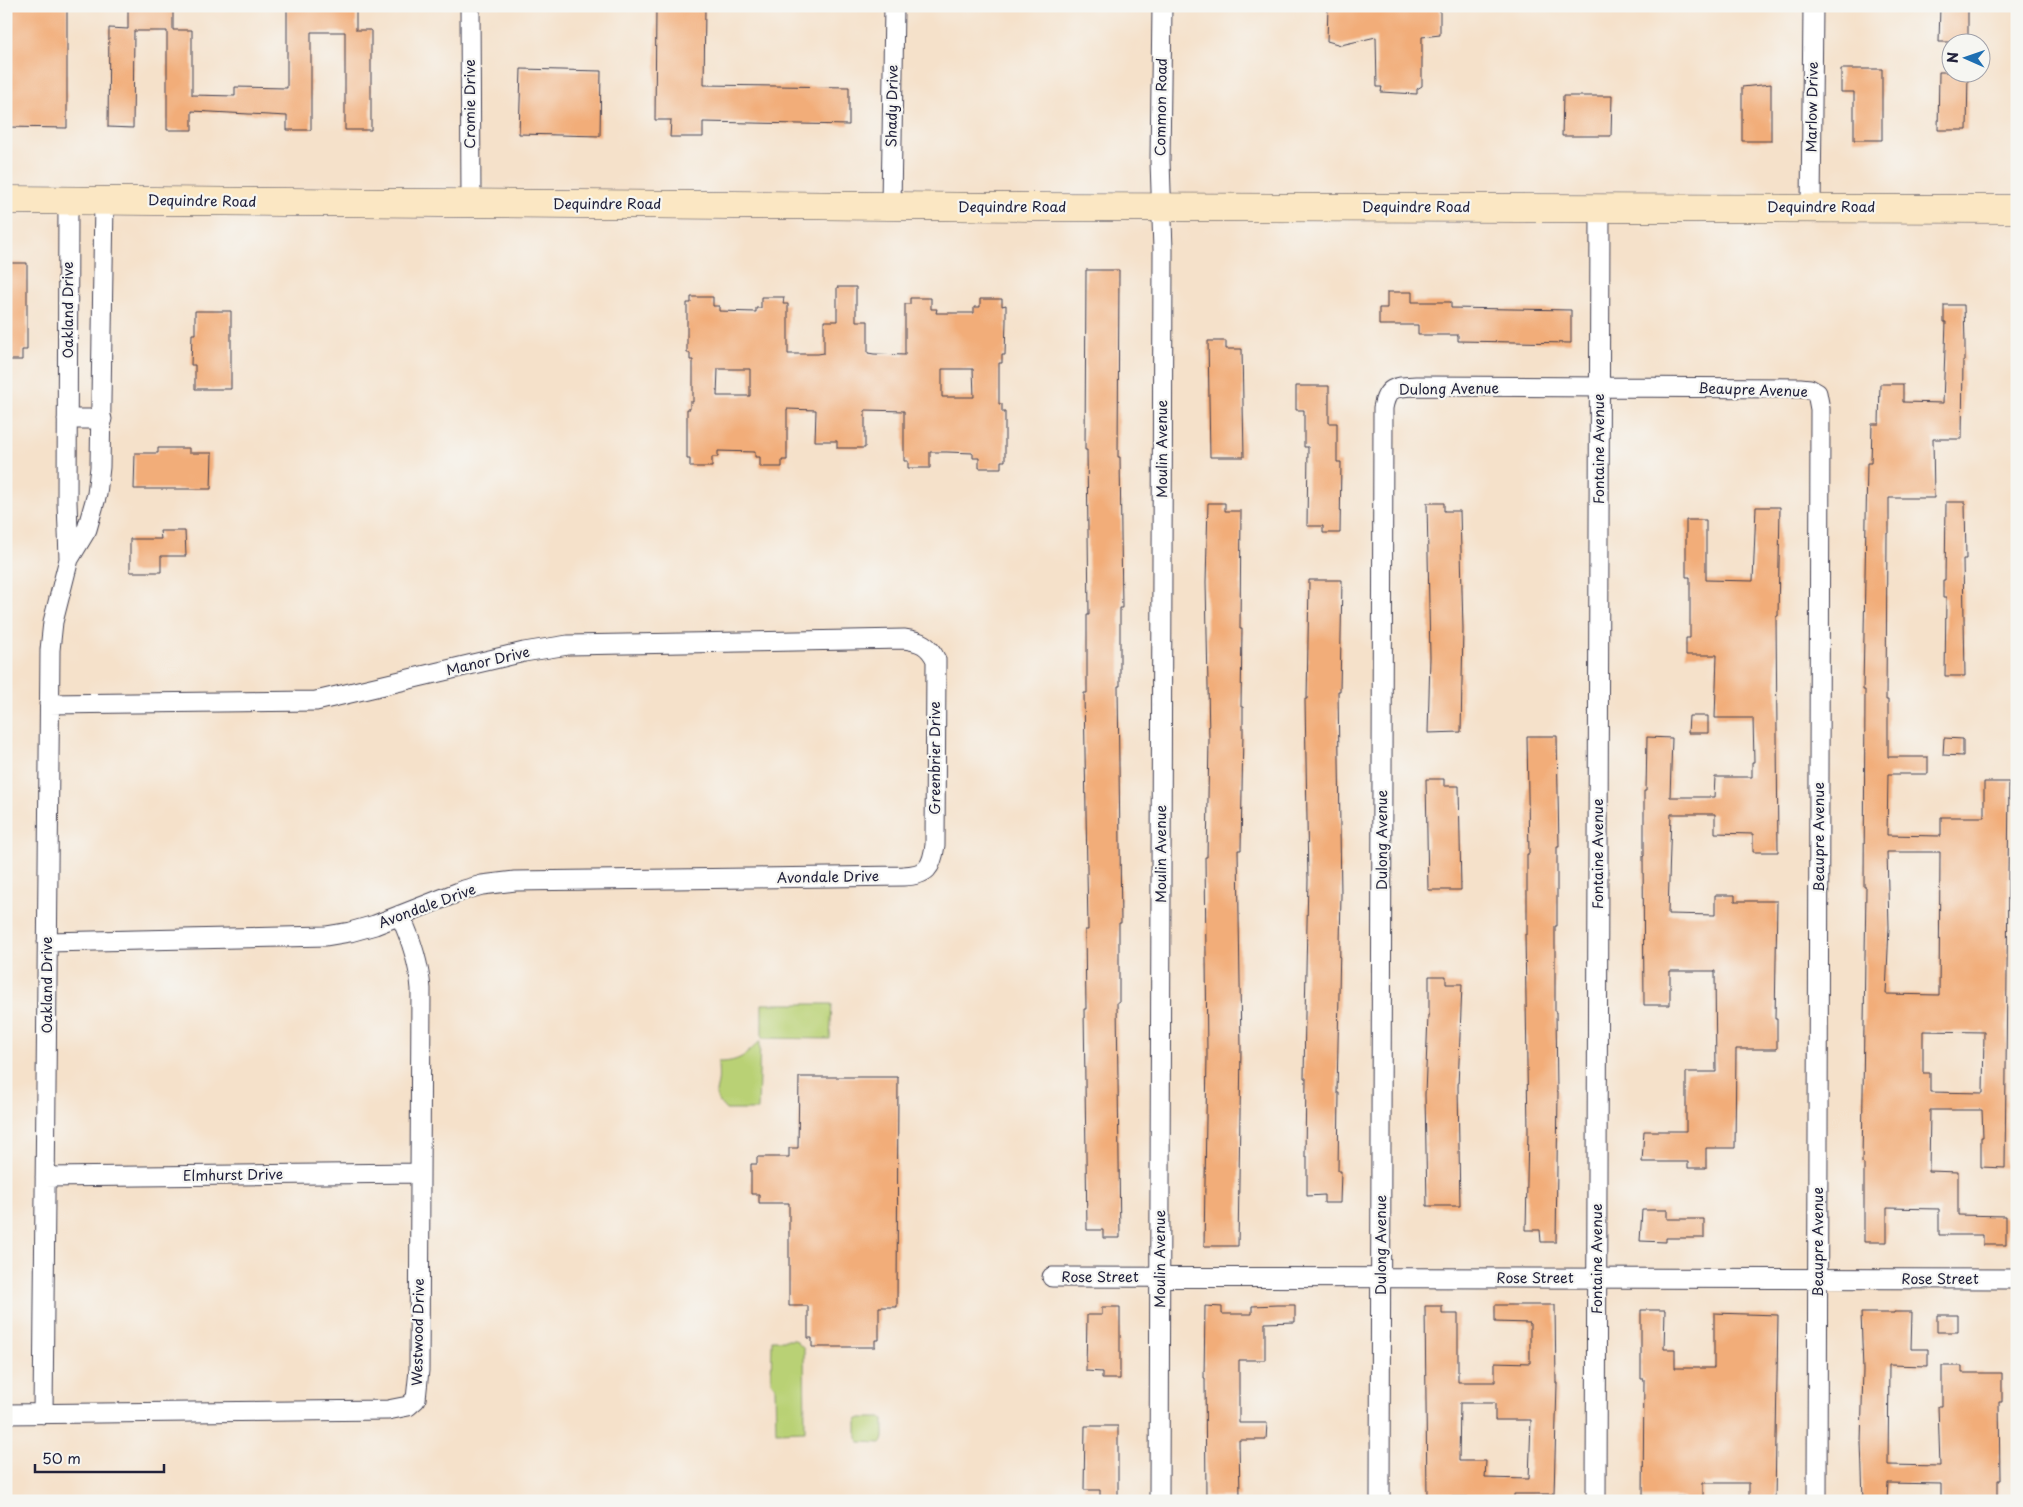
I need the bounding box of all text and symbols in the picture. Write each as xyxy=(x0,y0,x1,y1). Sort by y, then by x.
north arrow xyxy=(1940,32,1990,82)
text: N xyxy=(1942,52,1963,63)
street label: Common Road xyxy=(1149,58,1172,156)
street label: Cromie Drive xyxy=(459,59,480,149)
street label: Marlow Drive xyxy=(1800,61,1823,153)
street label: Shady Drive xyxy=(880,64,903,148)
street label: Dequindre Road xyxy=(148,189,256,212)
street label: Dequindre Road xyxy=(553,193,661,214)
street label: Dequindre Road xyxy=(958,196,1066,217)
street label: Dequindre Road xyxy=(1362,196,1470,217)
street label: Dequindre Road xyxy=(1767,196,1875,217)
street label: Oakland Drive xyxy=(57,262,78,359)
street label: Dulong Avenue xyxy=(1399,377,1500,400)
street label: Beaupre Avenue xyxy=(1698,377,1808,402)
street label: Fontaine Avenue xyxy=(1588,394,1609,504)
street label: Moulin Avenue xyxy=(1151,400,1172,498)
street label: Manor Drive xyxy=(444,641,532,680)
street label: Greenbrier Drive xyxy=(924,701,945,815)
street label: Beaupre Avenue xyxy=(1808,782,1829,892)
street label: Dulong Avenue xyxy=(1371,790,1392,890)
street label: Fontaine Avenue xyxy=(1587,799,1608,909)
street label: Moulin Avenue xyxy=(1150,805,1171,903)
street label: Avondale Drive xyxy=(777,865,879,888)
street label: Avondale Drive xyxy=(375,878,478,933)
street label: Oakland Drive xyxy=(36,937,57,1034)
street label: Elmhurst Drive xyxy=(183,1163,283,1186)
street label: Beaupre Avenue xyxy=(1807,1187,1828,1297)
street label: Dulong Avenue xyxy=(1370,1195,1391,1295)
street label: Fontaine Avenue xyxy=(1586,1204,1607,1314)
street label: Moulin Avenue xyxy=(1149,1210,1170,1308)
street label: Rose Street xyxy=(1061,1266,1139,1287)
street label: Rose Street xyxy=(1496,1267,1574,1288)
street label: Rose Street xyxy=(1901,1268,1979,1289)
street label: Westwood Drive xyxy=(406,1278,429,1386)
scale bar xyxy=(35,1442,164,1474)
text: 50 m xyxy=(42,1446,81,1469)

